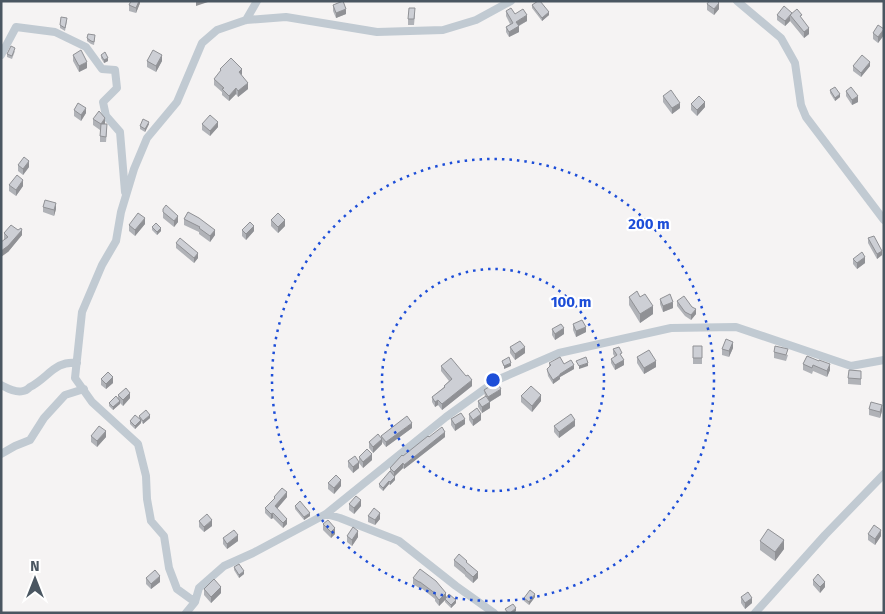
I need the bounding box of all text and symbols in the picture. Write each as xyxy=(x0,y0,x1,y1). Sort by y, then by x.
text: 200 m xyxy=(628,215,670,233)
text: 100 m xyxy=(551,293,591,311)
centre of rings xyxy=(484,371,502,389)
north arrow xyxy=(10,554,60,604)
text: N xyxy=(30,558,40,575)

